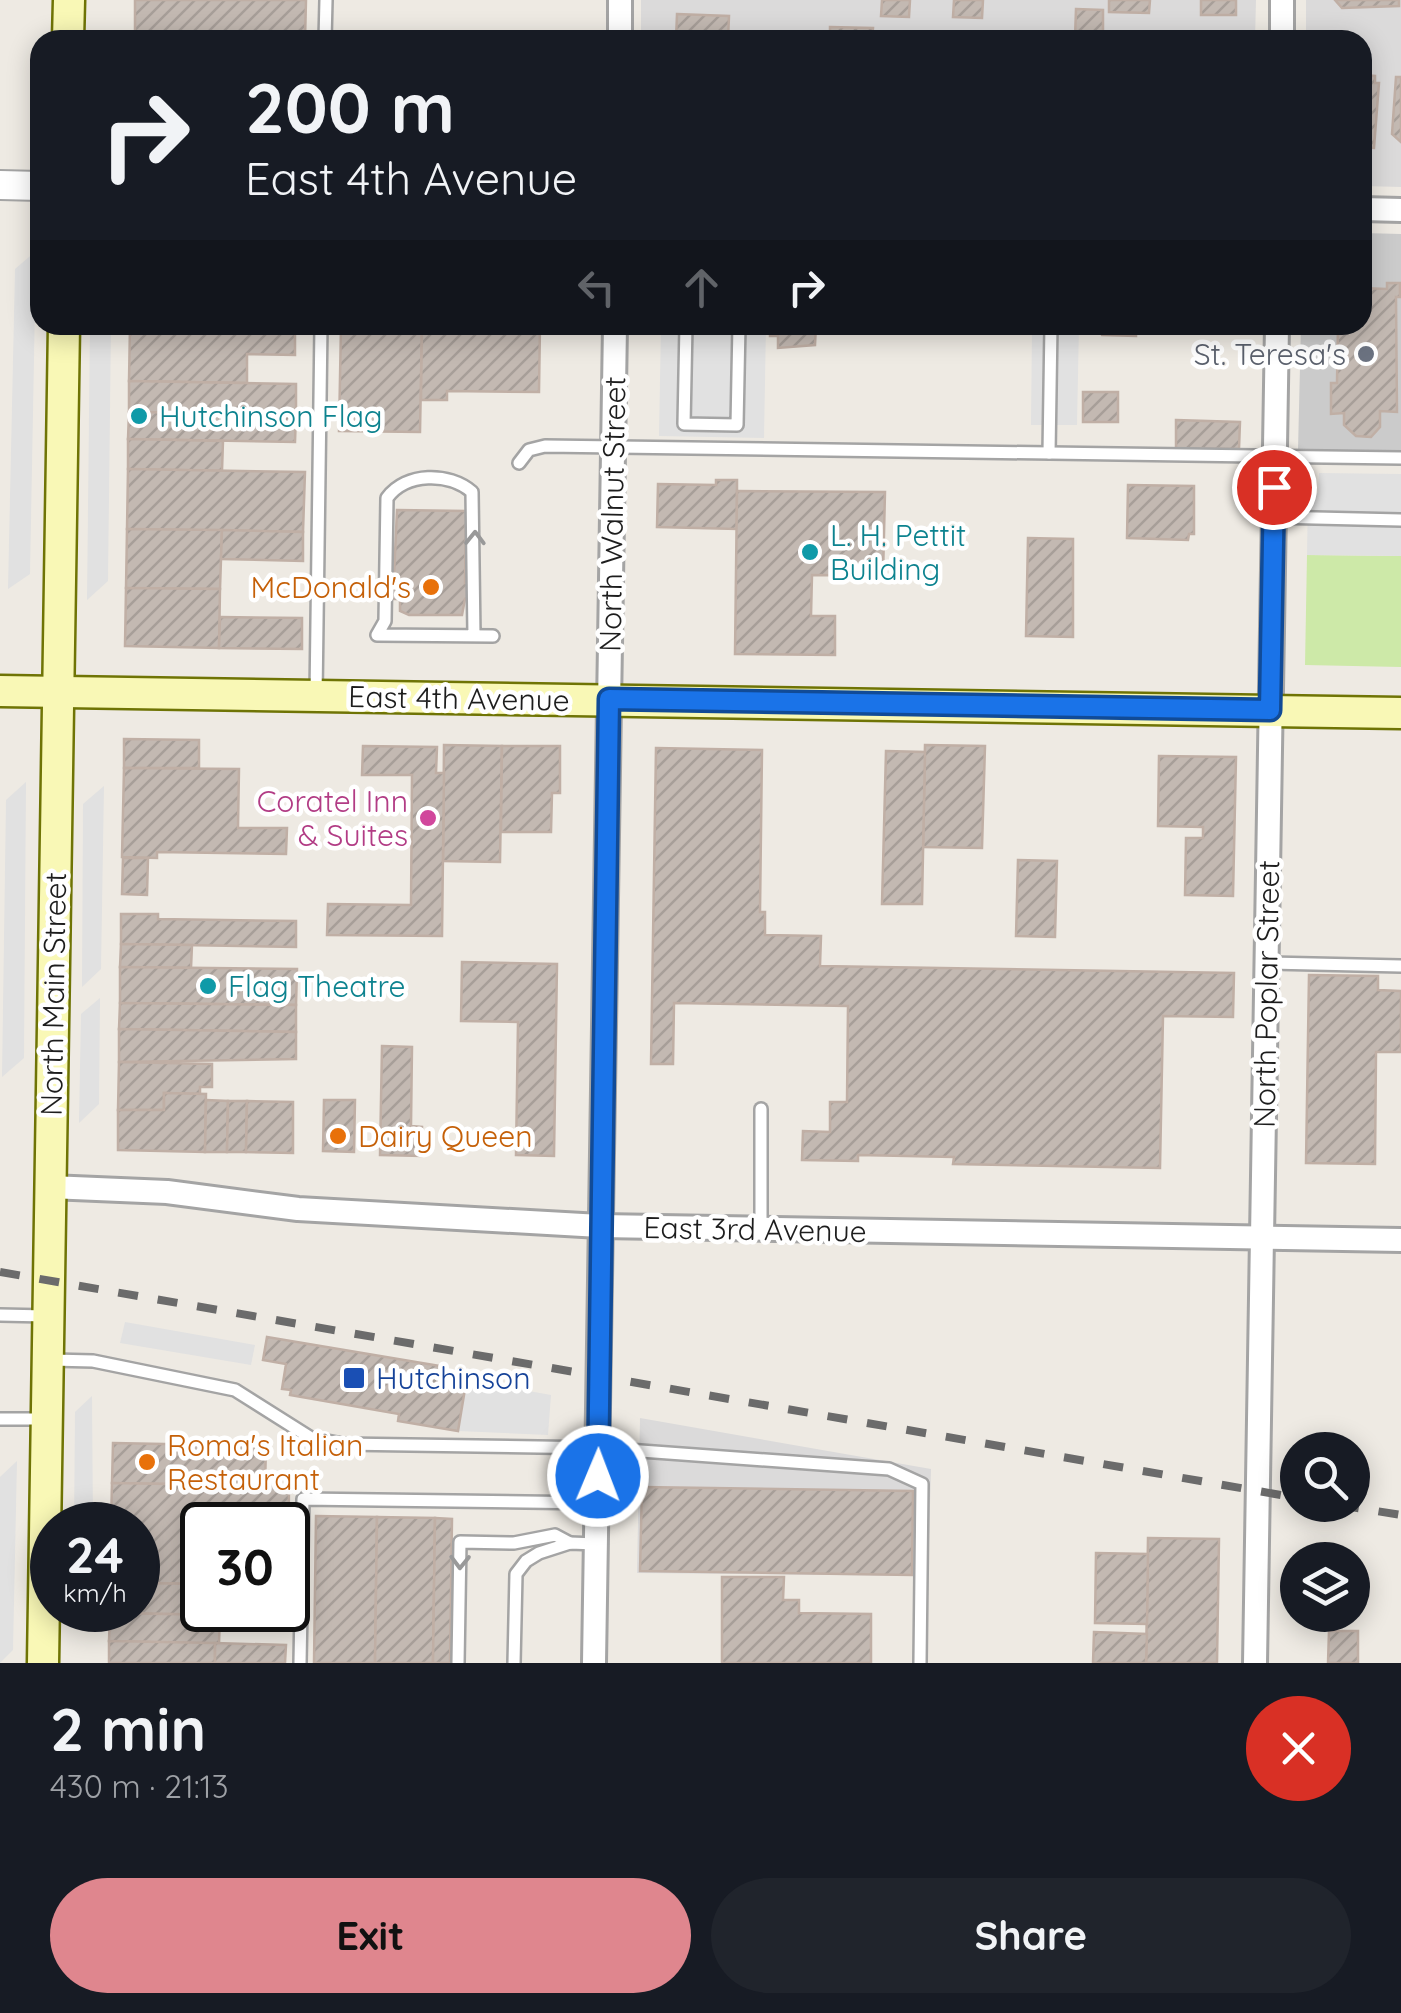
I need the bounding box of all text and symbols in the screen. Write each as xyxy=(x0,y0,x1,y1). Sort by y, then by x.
text: 200 m xyxy=(245,63,455,151)
icon: right xyxy=(80,70,210,200)
text: East 4th Avenue xyxy=(245,150,577,206)
icon: left xyxy=(569,260,624,315)
icon: ahead xyxy=(674,260,729,315)
icon: right xyxy=(779,260,834,315)
place label: St. Teresa's xyxy=(1194,335,1346,373)
marker: St. Teresa's xyxy=(1355,343,1377,365)
street label: North Walnut Street xyxy=(591,376,633,652)
place label: Hutchinson Flag xyxy=(159,397,383,435)
marker: Hutchinson Flag xyxy=(128,405,150,427)
pin xyxy=(1232,445,1317,530)
icon: arrive xyxy=(1247,460,1302,515)
place label: L. H. Pettit Building xyxy=(830,516,966,588)
one-way arrow xyxy=(464,530,486,546)
marker: L. H. Pettit Building xyxy=(799,541,821,563)
place label: McDonald's xyxy=(251,568,411,606)
marker: McDonald's xyxy=(420,576,442,598)
street label: East 4th Avenue xyxy=(348,677,570,719)
place label: Coratel Inn & Suites xyxy=(257,782,408,854)
marker: Coratel Inn & Suites xyxy=(417,807,439,829)
street label: North Poplar Street xyxy=(1245,860,1287,1128)
street label: North Main Street xyxy=(32,872,74,1116)
place label: Flag Theatre xyxy=(228,967,405,1005)
marker: Flag Theatre xyxy=(197,975,219,997)
place label: Dairy Queen xyxy=(358,1117,533,1155)
marker: Dairy Queen xyxy=(327,1125,349,1147)
street label: East 3rd Avenue xyxy=(643,1208,867,1250)
place label: Hutchinson xyxy=(376,1359,531,1397)
marker: Hutchinson xyxy=(341,1365,367,1391)
position arrow xyxy=(546,1424,650,1528)
place label: Roma's Italian Restaurant xyxy=(167,1426,363,1498)
map controls xyxy=(1280,1432,1370,1632)
button: search xyxy=(1280,1432,1370,1522)
marker: Roma's Italian Restaurant xyxy=(136,1451,158,1473)
speed limit sign: 30 xyxy=(180,1502,310,1632)
text: 24 xyxy=(66,1523,124,1586)
button: layers xyxy=(1280,1542,1370,1632)
one-way arrow xyxy=(449,1554,471,1570)
text: km/h xyxy=(63,1577,127,1608)
text: 2 min xyxy=(50,1691,206,1766)
button: close xyxy=(1246,1696,1351,1801)
text: 430 m · 21:13 xyxy=(50,1766,228,1806)
button: Exit xyxy=(50,1878,691,1993)
button: Share xyxy=(711,1878,1351,1993)

